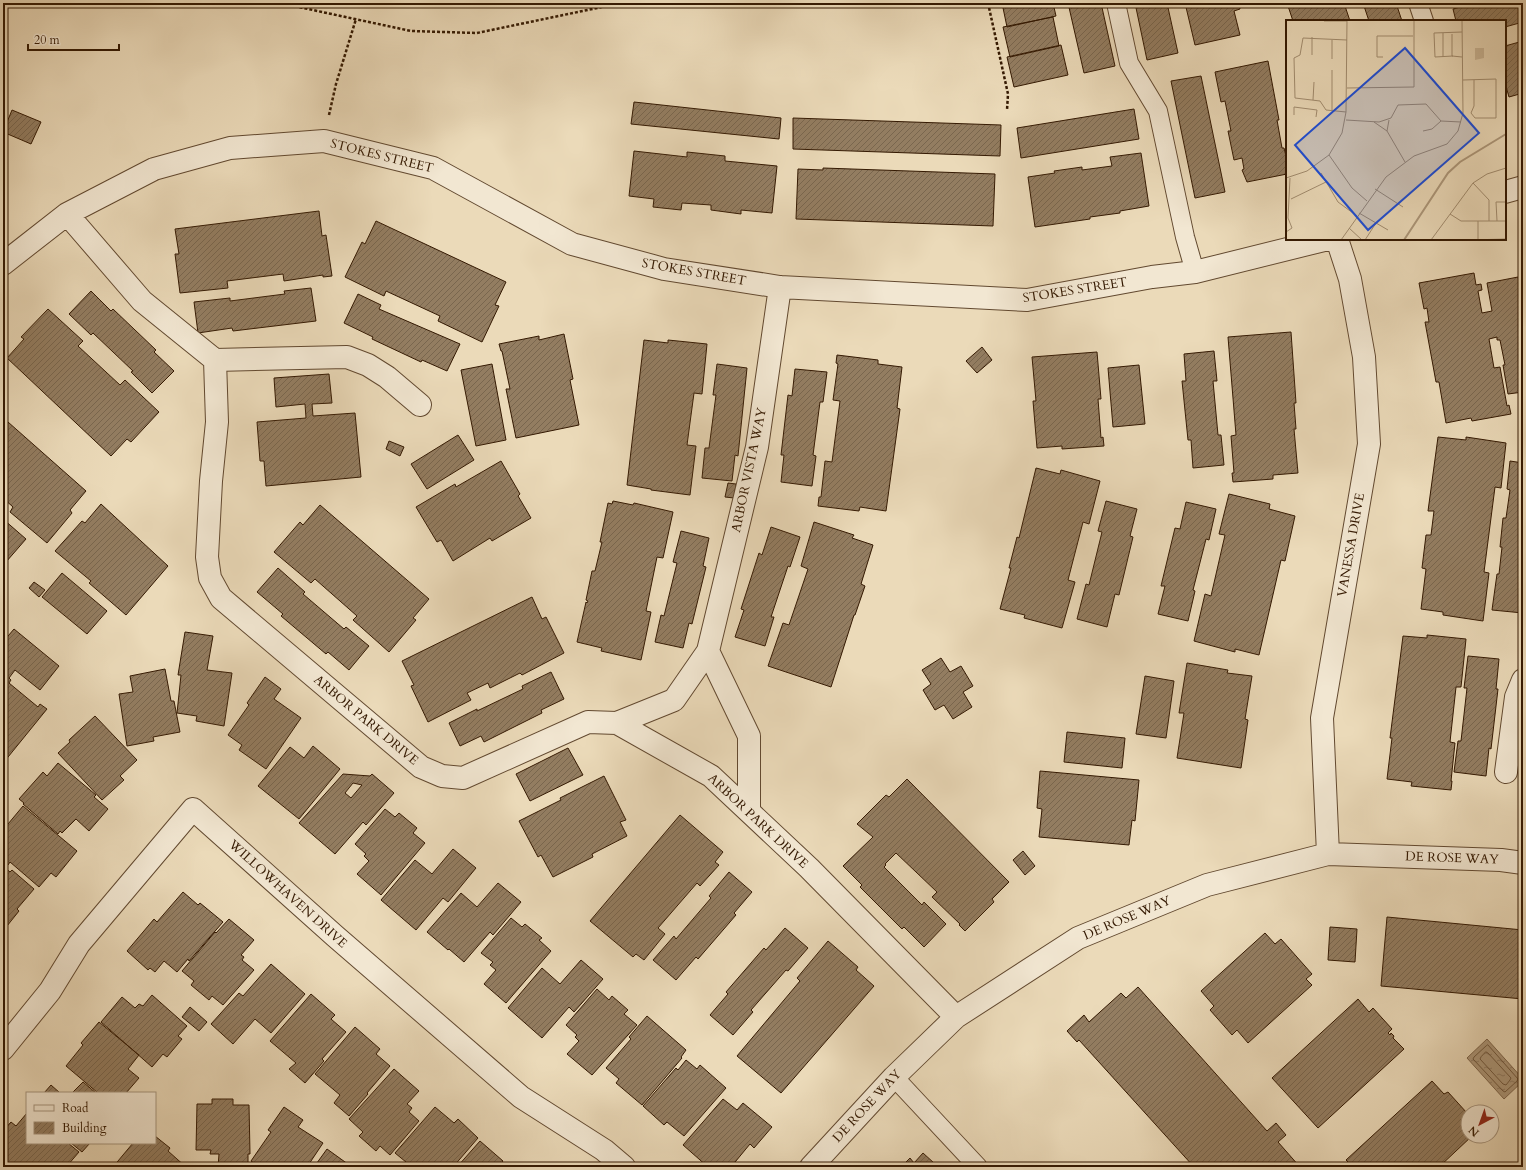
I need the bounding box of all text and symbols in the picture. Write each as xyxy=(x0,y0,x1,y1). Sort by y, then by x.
inset map xyxy=(1286,20,1506,240)
scale bar xyxy=(28,26,119,52)
text: 20 m xyxy=(34,32,61,48)
street label: STOKES STREET xyxy=(329,134,436,178)
street label: STOKES STREET xyxy=(640,254,748,290)
street label: STOKES STREET xyxy=(1021,273,1129,307)
street label: ARBOR VISTA WAY xyxy=(727,406,771,534)
street label: VANESSA DRIVE xyxy=(1333,492,1369,598)
street label: ARBOR PARK DRIVE xyxy=(310,671,422,769)
street label: ARBOR PARK DRIVE xyxy=(704,770,812,872)
street label: WILLOWHAVEN DRIVE xyxy=(224,835,351,952)
street label: DE ROSE WAY xyxy=(1405,847,1499,869)
street label: DE ROSE WAY xyxy=(1080,891,1174,945)
street label: DE ROSE WAY xyxy=(828,1065,906,1146)
legend xyxy=(26,1092,156,1144)
text: Road xyxy=(62,1100,89,1116)
north arrow xyxy=(1460,1104,1500,1144)
text: Building xyxy=(62,1120,107,1136)
text: N xyxy=(1465,1122,1482,1140)

